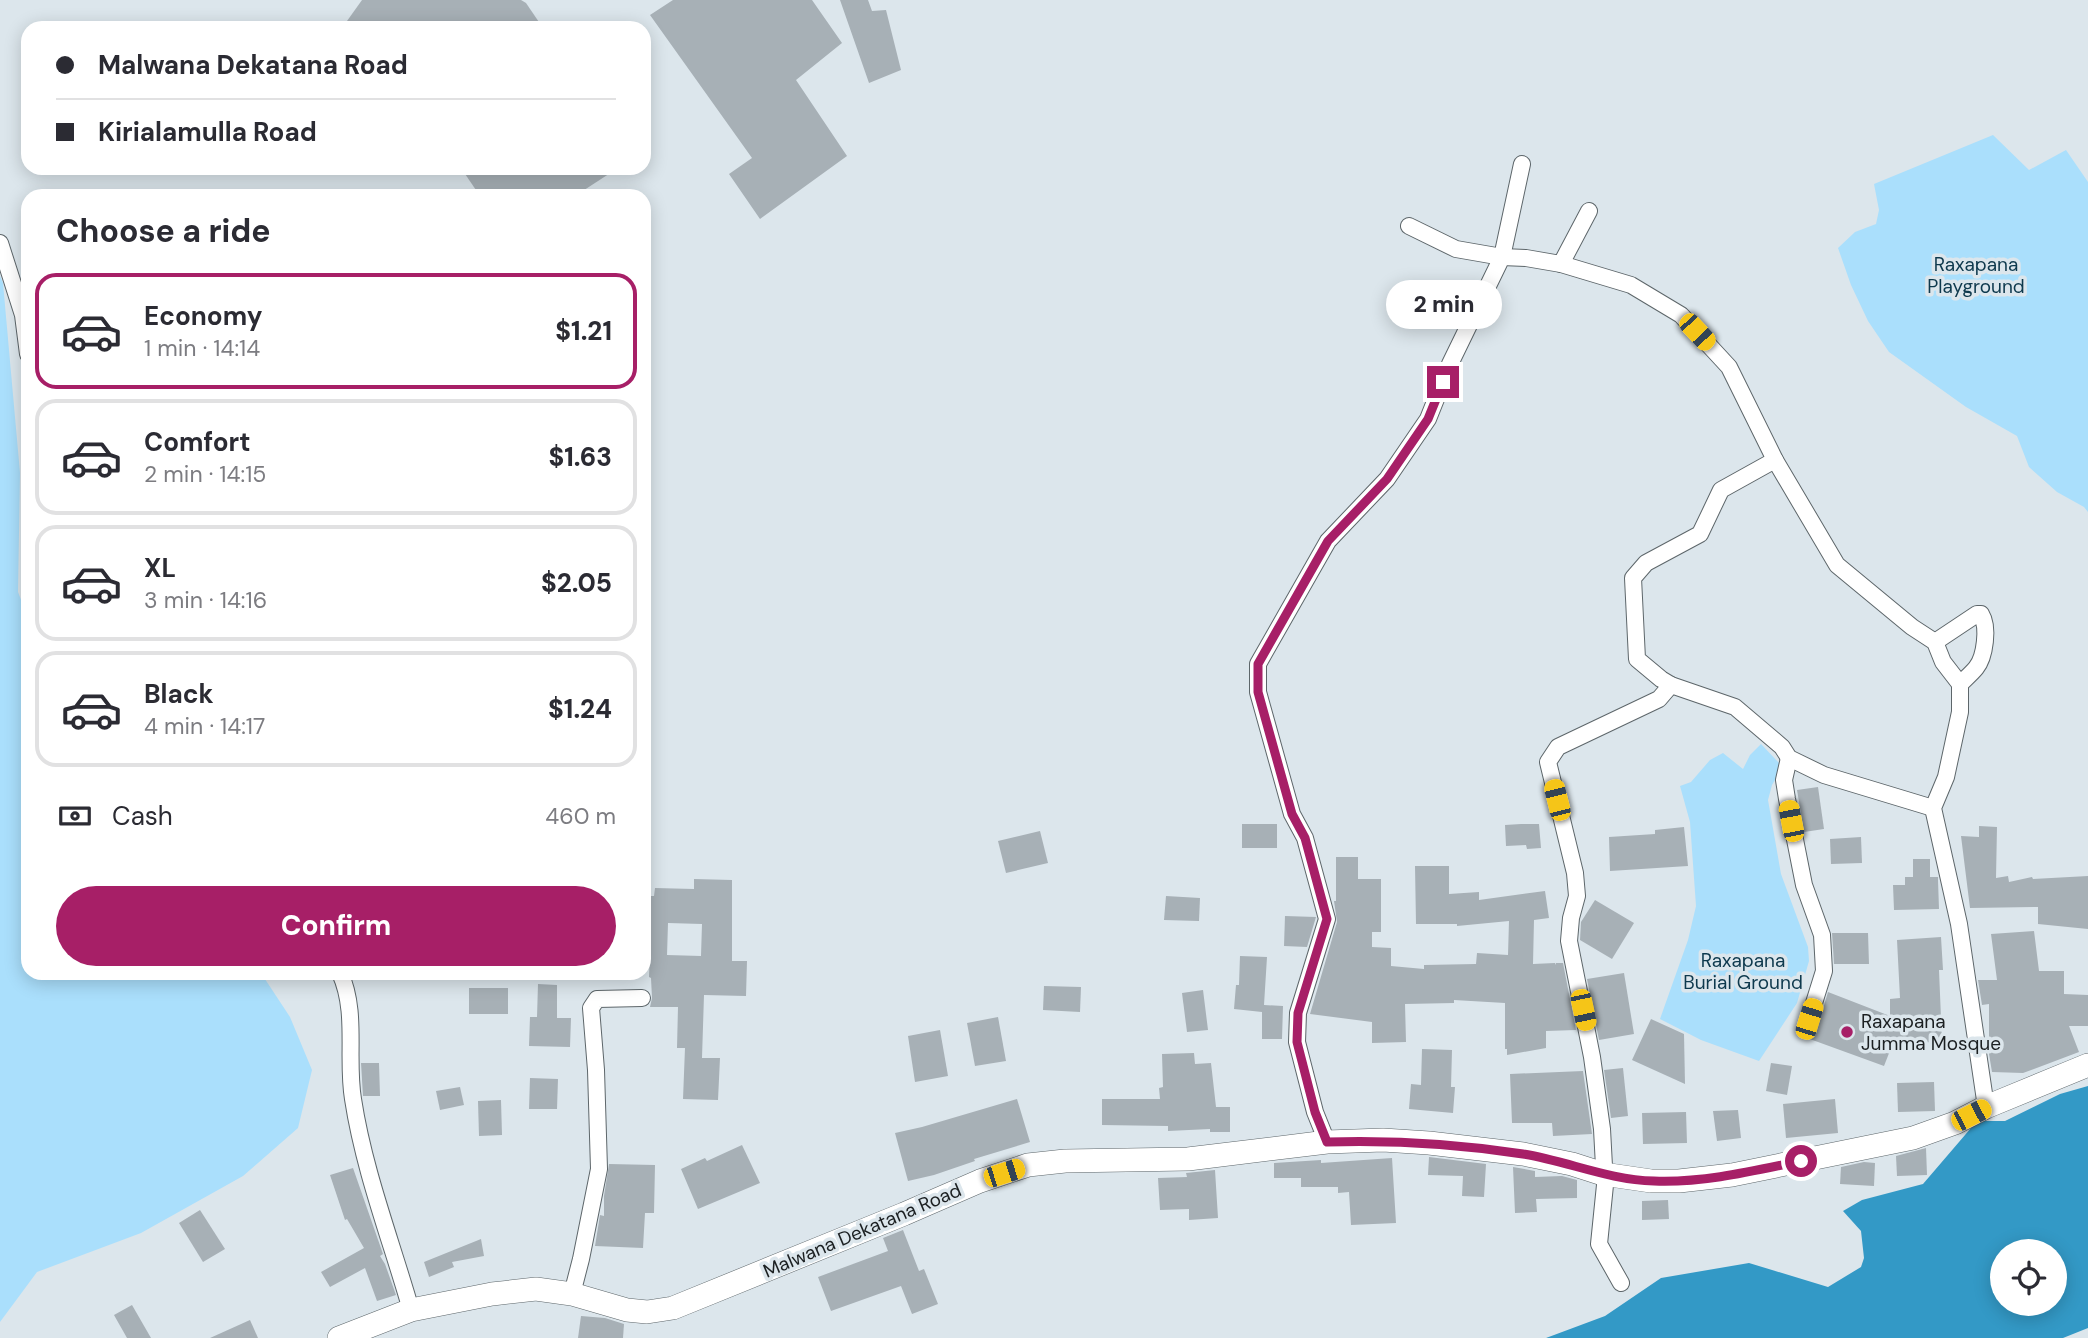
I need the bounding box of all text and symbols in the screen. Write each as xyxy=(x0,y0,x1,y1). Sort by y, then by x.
text: Malwana Dekatana Road xyxy=(98,48,408,82)
text: Kirialamulla Road xyxy=(98,115,317,149)
text: Choose a ride xyxy=(56,210,271,252)
park label: Raxapana Playground xyxy=(1927,252,2025,299)
callout: 2 min xyxy=(1385,280,1501,330)
text: 2 min xyxy=(1413,289,1475,319)
text: Economy xyxy=(144,299,262,333)
icon: car xyxy=(60,300,123,363)
car xyxy=(1675,309,1720,355)
text: $1.21 xyxy=(555,314,612,348)
text: 1 min · 14:14 xyxy=(144,333,260,363)
route end xyxy=(1427,366,1459,398)
text: Comfort xyxy=(144,425,250,459)
icon: car xyxy=(60,426,123,489)
text: $1.63 xyxy=(549,440,612,474)
text: 2 min · 14:15 xyxy=(144,459,266,489)
text: XL xyxy=(144,551,176,585)
icon: car xyxy=(60,552,123,615)
text: $2.05 xyxy=(541,566,612,600)
text: 3 min · 14:16 xyxy=(144,585,267,615)
text: Black xyxy=(144,677,214,711)
icon: car xyxy=(60,678,123,741)
text: $1.24 xyxy=(548,692,612,726)
text: 4 min · 14:17 xyxy=(144,711,265,741)
car xyxy=(1542,777,1573,823)
icon: cash xyxy=(56,797,94,835)
car xyxy=(1777,798,1806,844)
text: Cash xyxy=(112,799,173,833)
text: 460 m xyxy=(545,801,616,831)
button: Confirm xyxy=(56,886,616,966)
park label: Raxapana Burial Ground xyxy=(1683,948,1803,995)
car xyxy=(1569,987,1598,1033)
car xyxy=(1793,996,1826,1042)
place label: Raxapana Jumma Mosque xyxy=(1861,1009,2001,1056)
marker: Raxapana Jumma Mosque xyxy=(1839,1024,1855,1040)
car xyxy=(1948,1096,1995,1134)
route start xyxy=(1785,1145,1817,1177)
car xyxy=(981,1157,1028,1189)
street label: Malwana Dekatana Road xyxy=(759,1177,965,1284)
map controls xyxy=(1990,1239,2067,1316)
button: locate xyxy=(1990,1239,2067,1316)

